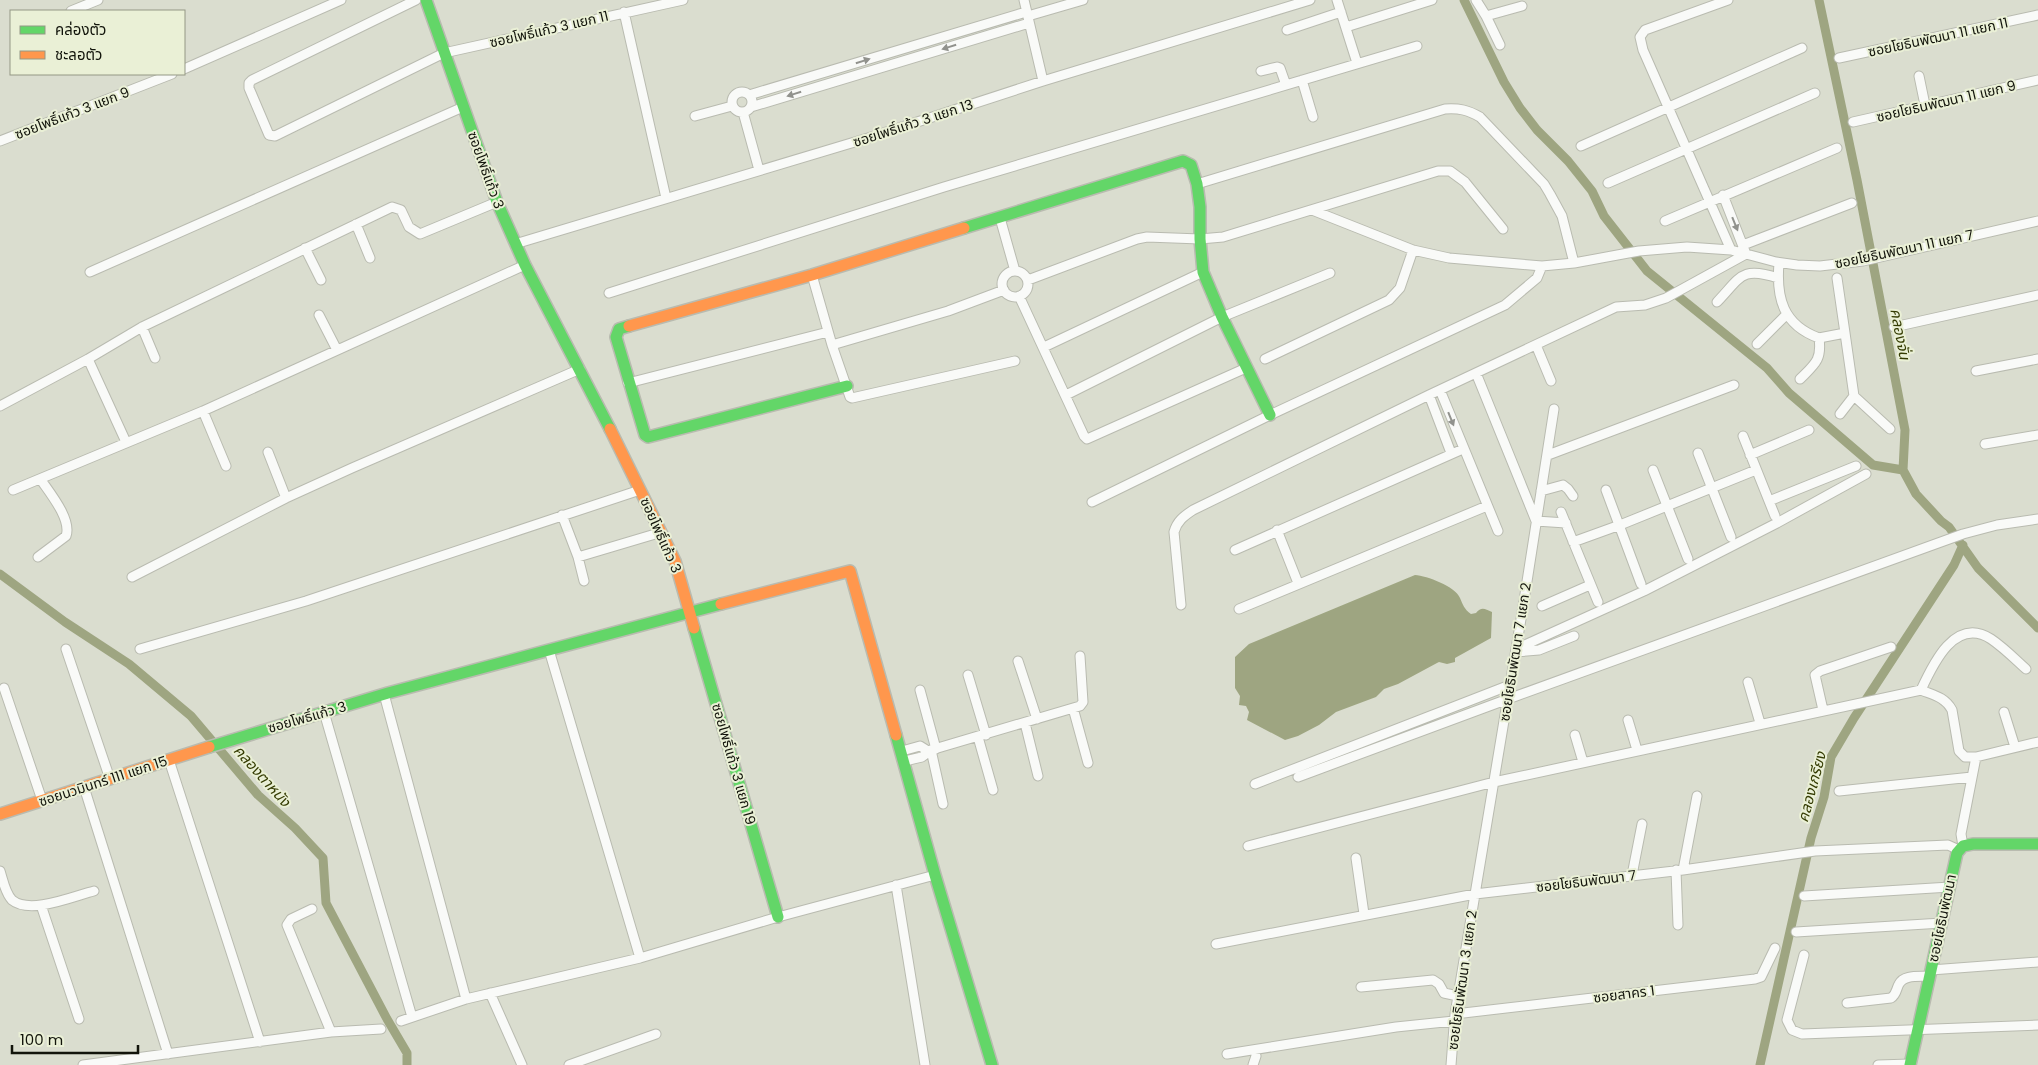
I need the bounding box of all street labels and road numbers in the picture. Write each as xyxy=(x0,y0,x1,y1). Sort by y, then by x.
street label: ซอยโพธิ์แก้ว 3 แยก 11 xyxy=(488,6,610,52)
street label: ซอยโยธินพัฒนา 11 แยก 11 xyxy=(1866,12,2010,62)
street label: ซอยโยธินพัฒนา 11 แยก 9 xyxy=(1874,75,2018,127)
street label: ซอยโพธิ์แก้ว 3 แยก 9 xyxy=(12,82,132,144)
street label: ซอยโพธิ์แก้ว 3 แยก 13 xyxy=(850,94,976,152)
street label: ซอยโพธิ์แก้ว 3 xyxy=(463,129,509,211)
street label: ซอยโยธินพัฒนา 11 แยก 7 xyxy=(1833,224,1976,273)
street label: ซอยโพธิ์แก้ว 3 xyxy=(635,494,687,576)
street label: ซอยโยธินพัฒนา 7 แยก 2 xyxy=(1494,581,1536,723)
street label: ซอยโพธิ์แก้ว 3 xyxy=(265,696,349,738)
street label: ซอยโพธิ์แก้ว 3 แยก 19 xyxy=(707,701,761,827)
street label: ซอยนวมินทร์ 111 แยก 15 xyxy=(36,751,170,811)
street label: ซอยโยธินพัฒนา 7 xyxy=(1535,865,1637,897)
street label: ซอยโยธินพัฒนา xyxy=(1923,872,1961,964)
street label: ซอยโยธินพัฒนา 3 แยก 2 xyxy=(1442,909,1482,1051)
street label: ซอยสาคร 1 xyxy=(1592,980,1656,1008)

